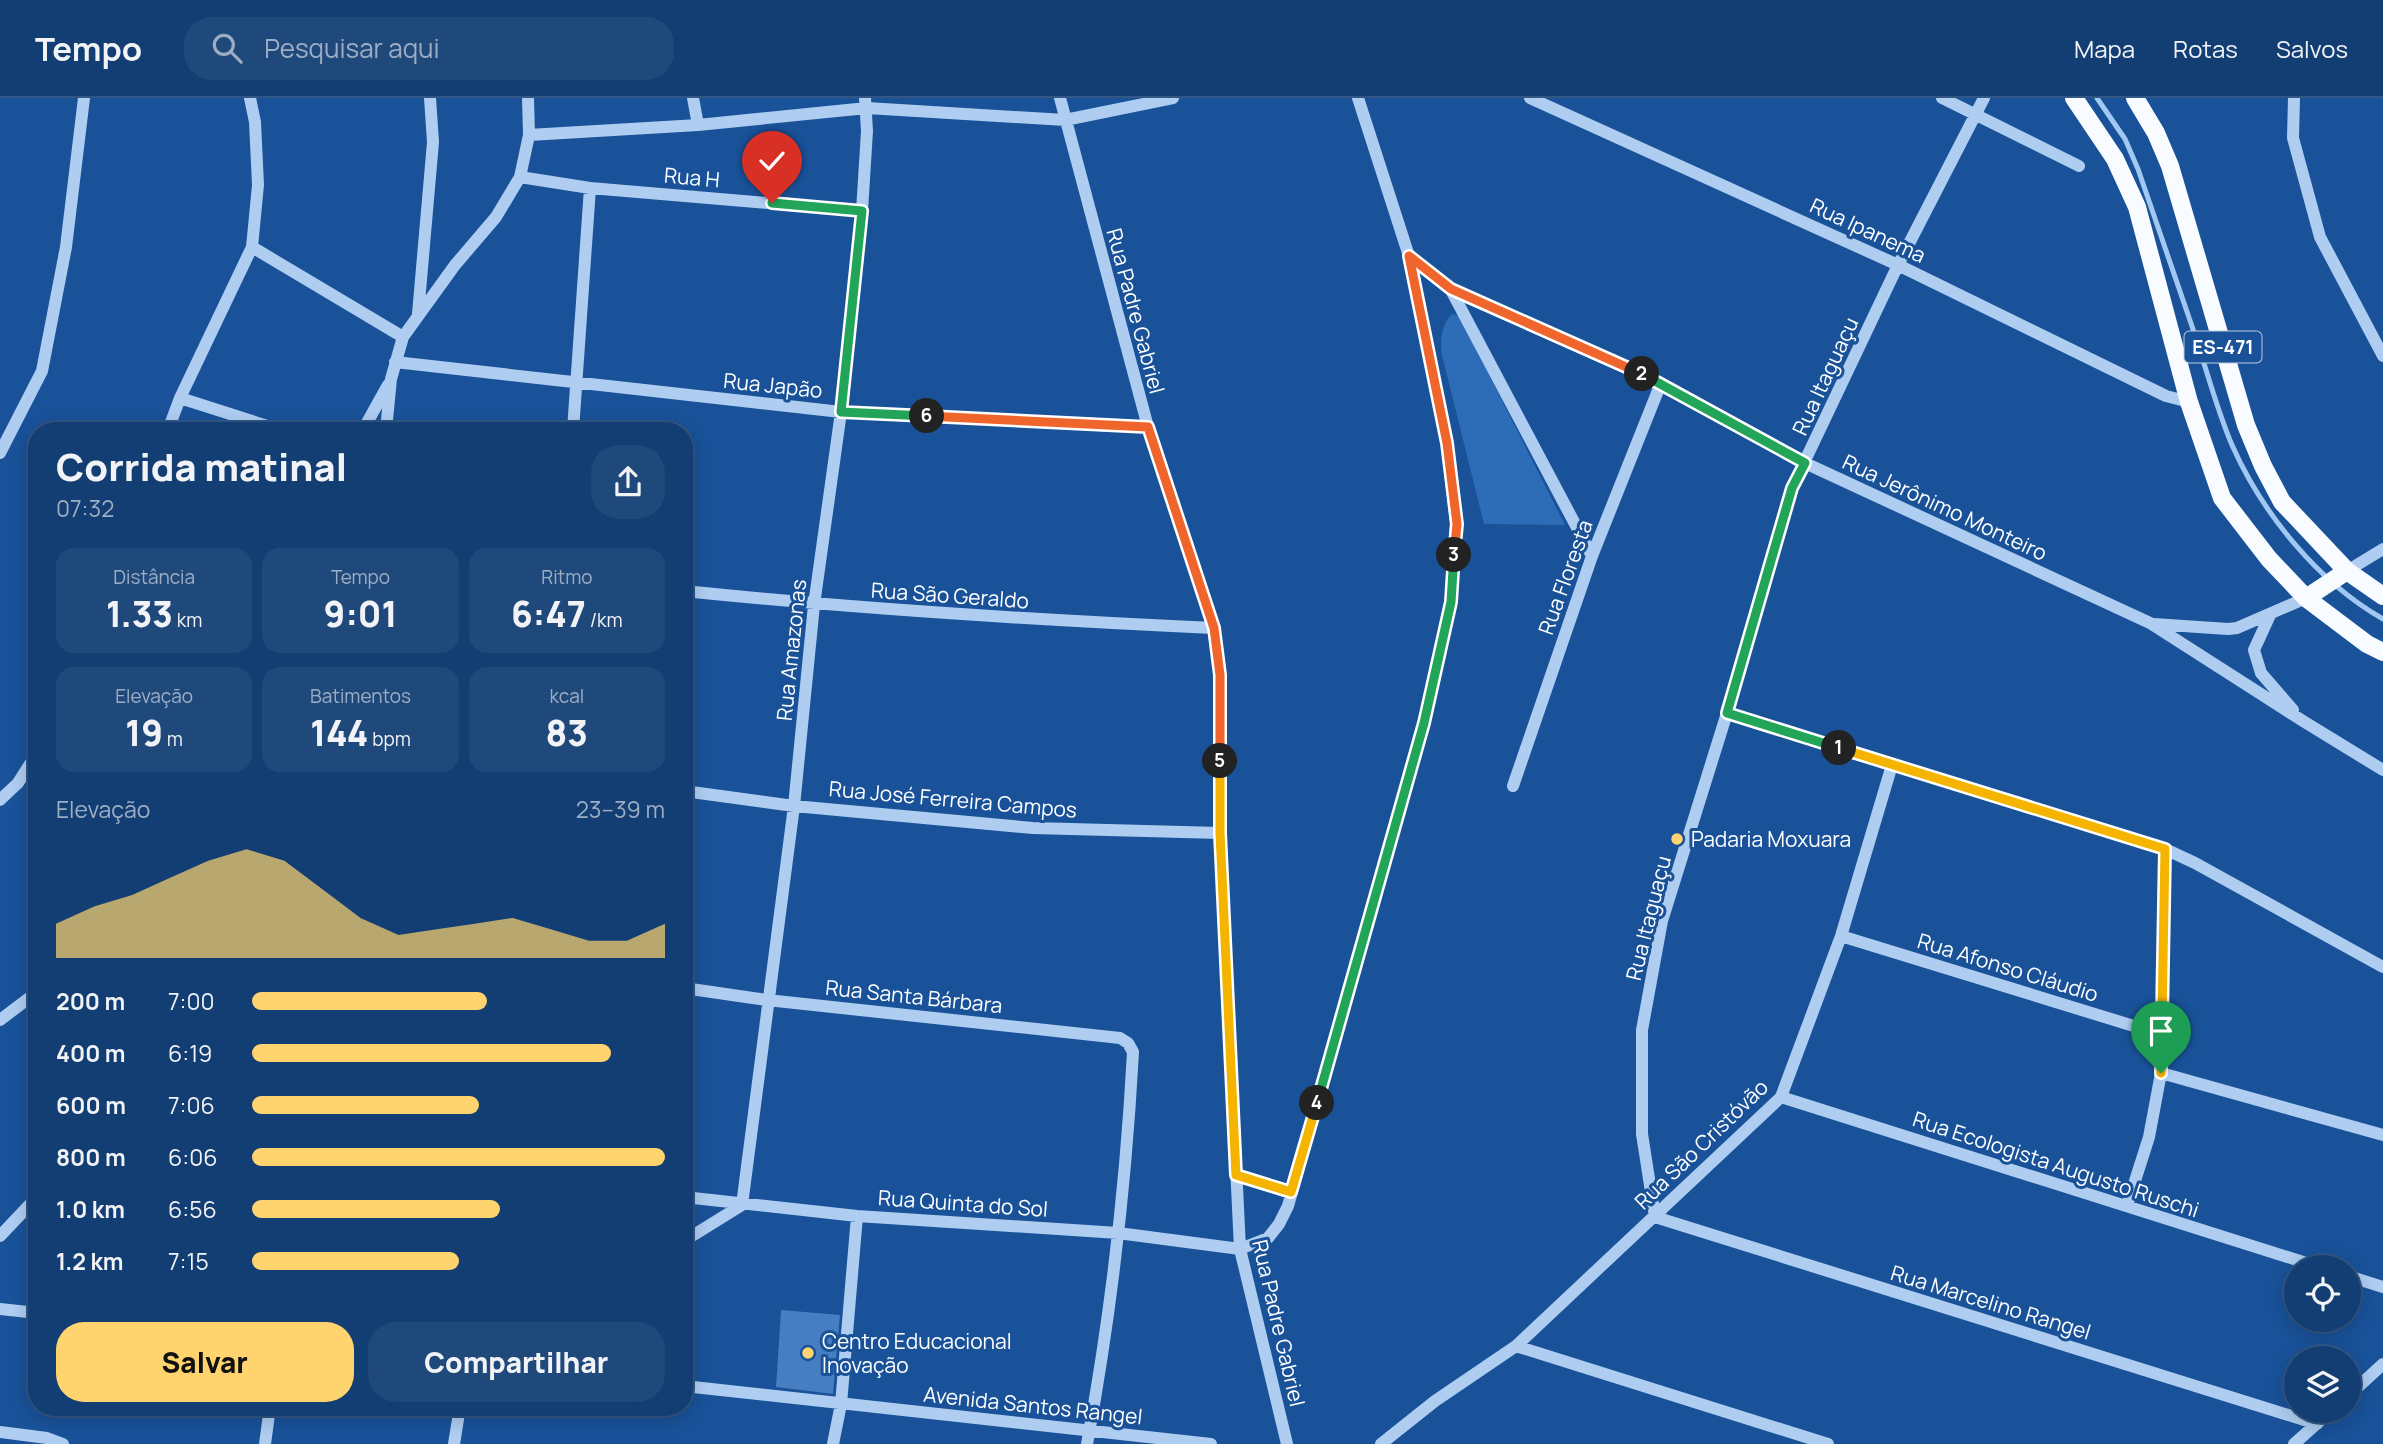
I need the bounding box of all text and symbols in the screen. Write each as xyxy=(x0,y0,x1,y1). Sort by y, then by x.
search box xyxy=(184,17,674,80)
text: Tempo xyxy=(35,26,142,71)
icon: search xyxy=(208,29,246,67)
text: Pesquisar aqui xyxy=(264,30,440,66)
text: Mapa xyxy=(2074,32,2135,65)
text: Rotas xyxy=(2173,32,2238,65)
text: Salvos xyxy=(2276,32,2348,65)
pin xyxy=(742,131,802,203)
icon: check xyxy=(753,142,791,180)
street label: Rua H xyxy=(663,161,721,193)
street label: Rua Ipanema xyxy=(1806,191,1930,269)
street label: Rua Padre Gabriel xyxy=(1100,225,1172,397)
street label: Rua Itaguaçu xyxy=(1785,312,1865,440)
road number: ES-471 xyxy=(2184,331,2262,362)
pin: 2 xyxy=(1624,356,1660,392)
text: 2 xyxy=(1636,360,1647,386)
street label: Rua Japão xyxy=(722,366,824,404)
pin: 6 xyxy=(909,398,944,434)
text: 6 xyxy=(921,402,932,428)
text: Corrida matinal xyxy=(56,440,347,492)
button: share xyxy=(591,445,665,519)
street label: Rua Jerônimo Monteiro xyxy=(1838,447,2052,567)
text: 07:32 xyxy=(56,492,114,524)
street label: Rua Floresta xyxy=(1531,516,1599,638)
pin: 3 xyxy=(1436,538,1472,573)
text: 3 xyxy=(1448,541,1459,567)
text: Distância xyxy=(113,564,195,590)
text: Tempo xyxy=(331,564,390,590)
text: Ritmo xyxy=(541,564,592,590)
street label: Rua São Geraldo xyxy=(870,576,1030,614)
street label: Rua Amazonas xyxy=(770,578,812,722)
text: 1.33 xyxy=(106,590,173,638)
text: 9:01 xyxy=(324,590,397,638)
text: 6:47 xyxy=(511,590,586,638)
text: km xyxy=(173,607,202,633)
text: /km xyxy=(586,607,623,633)
text: Elevação xyxy=(115,683,193,709)
text: Batimentos xyxy=(310,683,411,709)
text: kcal xyxy=(549,683,584,709)
text: 19 xyxy=(125,709,163,757)
text: 144 xyxy=(310,709,368,757)
text: 83 xyxy=(546,709,588,757)
text: m xyxy=(163,726,183,752)
text: bpm xyxy=(368,726,411,752)
pin: 1 xyxy=(1822,730,1856,766)
text: 1 xyxy=(1834,734,1843,760)
pin: 5 xyxy=(1202,744,1238,778)
text: 5 xyxy=(1214,747,1225,773)
street label: Rua José Ferreira Campos xyxy=(828,774,1078,824)
text: Elevação xyxy=(56,793,150,825)
text: 23–39 m xyxy=(576,793,665,825)
place label: Padaria Moxuara xyxy=(1691,825,1851,853)
marker: Padaria Moxuara xyxy=(1669,831,1685,847)
street label: Rua Itaguaçu xyxy=(1619,853,1677,983)
street label: Rua Afonso Cláudio xyxy=(1914,926,2102,1008)
street label: Rua Santa Bárbara xyxy=(824,973,1004,1019)
text: 200 m xyxy=(56,985,125,1017)
text: 7:00 xyxy=(168,985,214,1017)
pin xyxy=(2131,1001,2191,1073)
icon: arrive xyxy=(2142,1012,2180,1050)
text: 400 m xyxy=(56,1037,126,1069)
text: 6:19 xyxy=(168,1037,212,1069)
street label: Rua São Cristóvão xyxy=(1628,1073,1774,1215)
pin: 4 xyxy=(1300,1086,1334,1121)
text: 600 m xyxy=(56,1089,126,1121)
text: 7:06 xyxy=(168,1089,215,1121)
text: 4 xyxy=(1311,1089,1322,1115)
street label: Rua Ecologista Augusto Ruschi xyxy=(1909,1104,2203,1224)
text: 800 m xyxy=(56,1141,126,1173)
text: 6:06 xyxy=(168,1141,217,1173)
street label: Rua Quinta do Sol xyxy=(877,1183,1049,1223)
text: 1.0 km xyxy=(56,1193,125,1225)
text: 6:56 xyxy=(168,1193,217,1225)
street label: Rua Padre Gabriel xyxy=(1246,1237,1312,1409)
text: 1.2 km xyxy=(56,1245,123,1277)
text: 7:15 xyxy=(168,1245,209,1277)
map controls xyxy=(2284,1255,2361,1423)
button: locate xyxy=(2284,1255,2361,1332)
street label: Rua Marcelino Rangel xyxy=(1888,1258,2094,1346)
button: Salvar xyxy=(56,1322,354,1402)
button: Compartilhar xyxy=(368,1322,665,1402)
place label: Centro Educacional Inovação xyxy=(822,1327,1012,1379)
marker: Centro Educacional Inovação xyxy=(800,1345,816,1361)
button: layers xyxy=(2284,1346,2361,1423)
street label: Avenida Santos Rangel xyxy=(922,1380,1144,1430)

